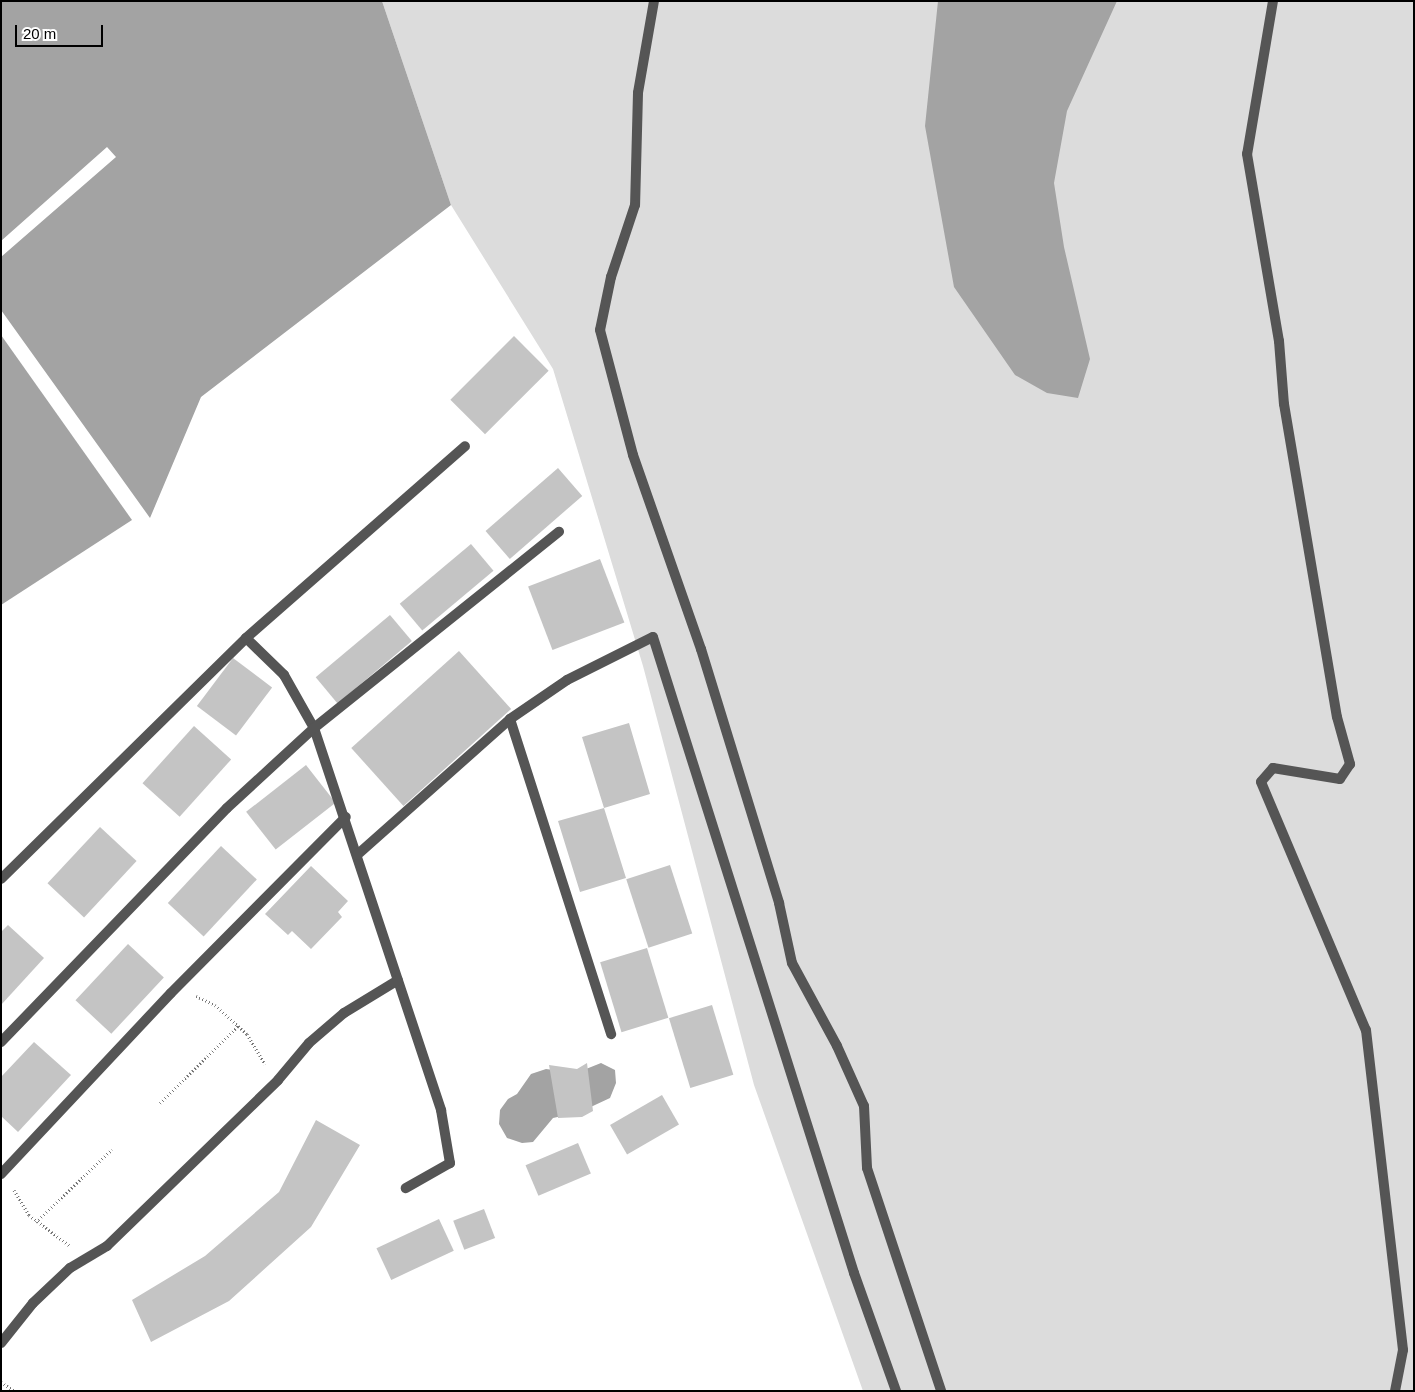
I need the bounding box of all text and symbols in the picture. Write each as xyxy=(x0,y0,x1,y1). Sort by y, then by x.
scale bar xyxy=(18,15,105,47)
text: 20 m xyxy=(23,25,56,42)

